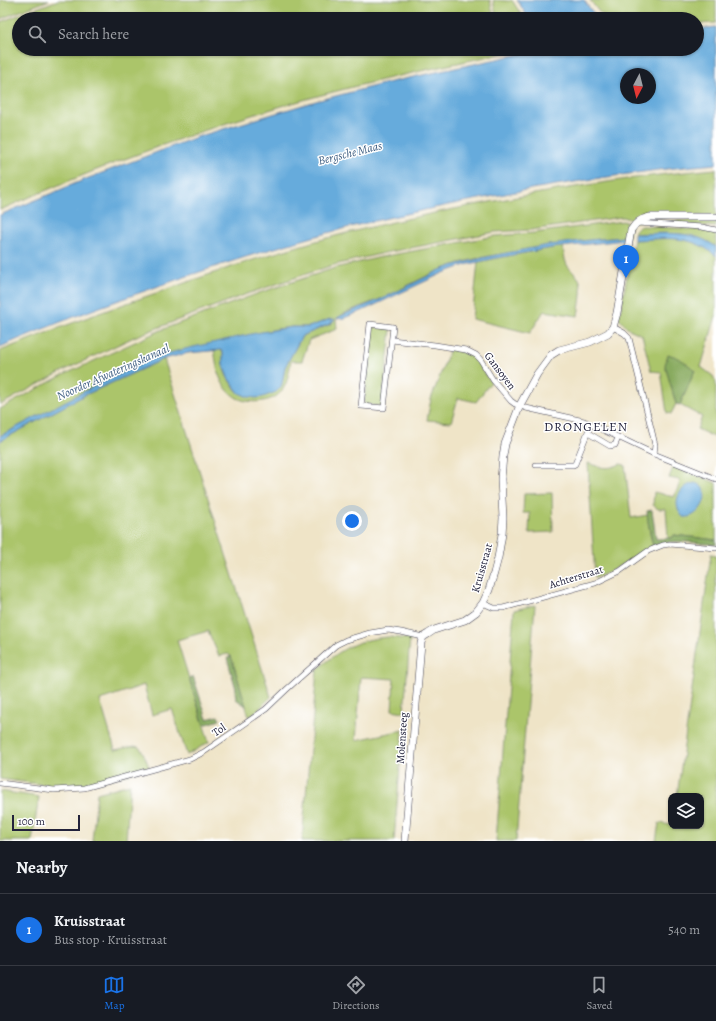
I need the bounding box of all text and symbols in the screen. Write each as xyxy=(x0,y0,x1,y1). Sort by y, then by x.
search box xyxy=(12,12,704,56)
icon: search xyxy=(26,23,48,45)
text: Search here xyxy=(58,24,129,44)
north arrow xyxy=(620,68,656,104)
water label: Bergsche Maas xyxy=(316,137,384,169)
pin: 1 xyxy=(613,245,639,278)
water label: Noorder Afwateringskanaal xyxy=(54,340,172,404)
street label: Gansoyen xyxy=(481,349,519,393)
district label: DRONGELEN xyxy=(544,418,628,435)
your location xyxy=(342,511,362,531)
street label: Kruisstraat xyxy=(468,541,496,594)
street label: Achterstraat xyxy=(546,562,605,593)
street label: Molensteeg xyxy=(393,711,411,764)
street label: Tol xyxy=(209,720,229,740)
map controls xyxy=(668,793,704,829)
button: layers xyxy=(668,793,704,829)
scale bar xyxy=(12,813,80,832)
text: 100 m xyxy=(18,814,45,829)
text: Nearby xyxy=(16,856,67,879)
text: Kruisstraat xyxy=(54,911,125,931)
text: 1 xyxy=(27,921,31,938)
text: 540 m xyxy=(668,921,700,938)
text: Bus stop · Kruisstraat xyxy=(54,931,167,948)
tab: Map xyxy=(103,974,125,1013)
tab: Directions xyxy=(332,974,380,1013)
tab: Saved xyxy=(586,974,613,1013)

